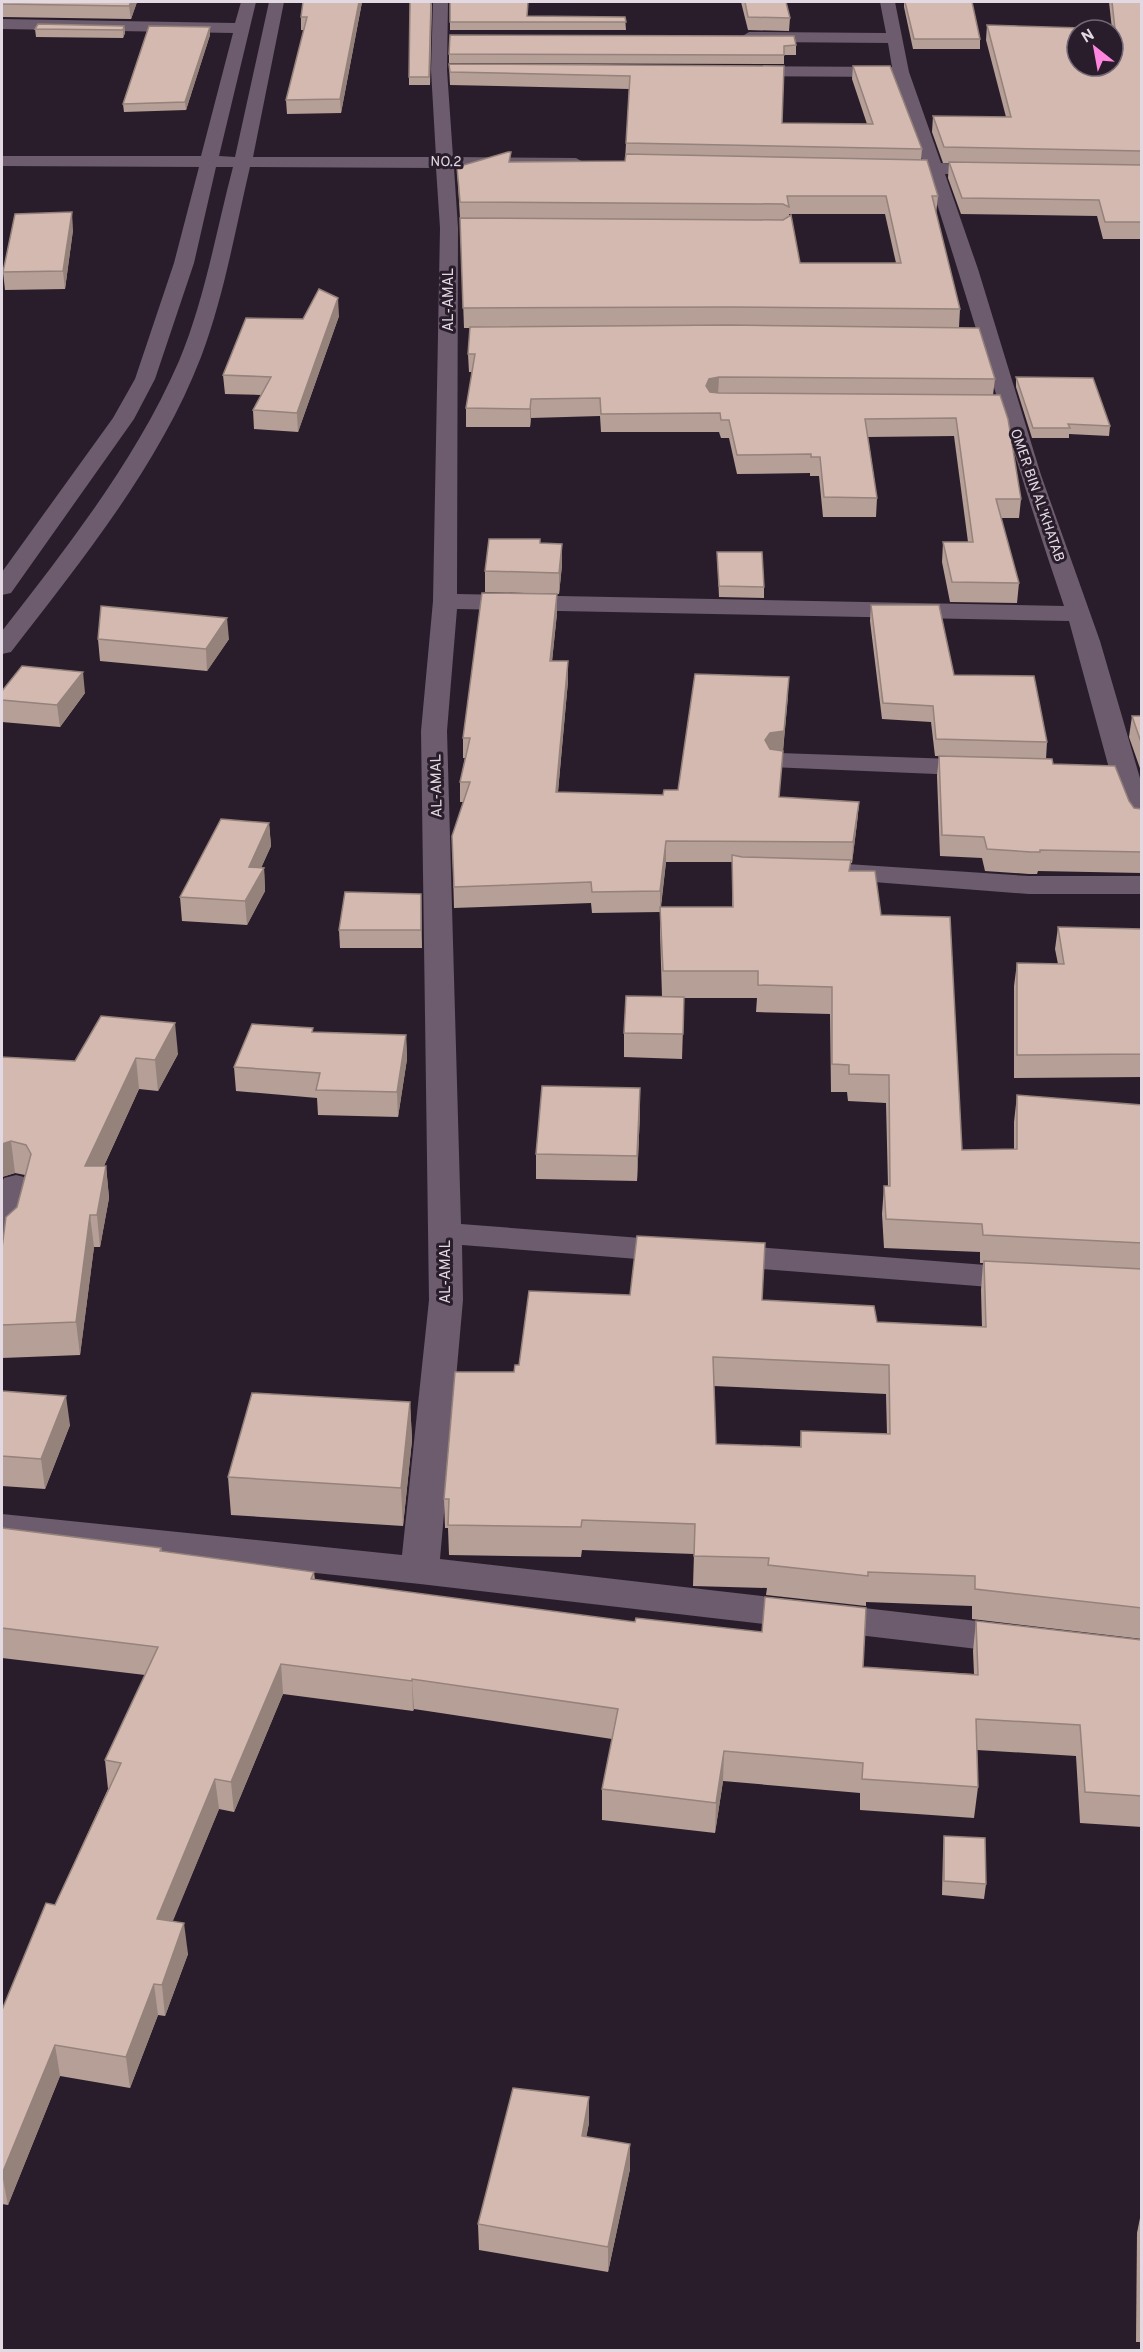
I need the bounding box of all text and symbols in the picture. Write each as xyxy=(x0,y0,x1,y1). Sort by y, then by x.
north arrow xyxy=(1065,18,1125,78)
text: N xyxy=(1078,25,1098,48)
street label: NO.2 xyxy=(430,154,462,171)
street label: AL-AMAL xyxy=(440,268,459,332)
street label: OMER BIN AL'KHATAB xyxy=(1006,427,1067,564)
street label: AL-AMAL xyxy=(427,754,448,818)
street label: AL-AMAL xyxy=(437,1240,456,1304)

